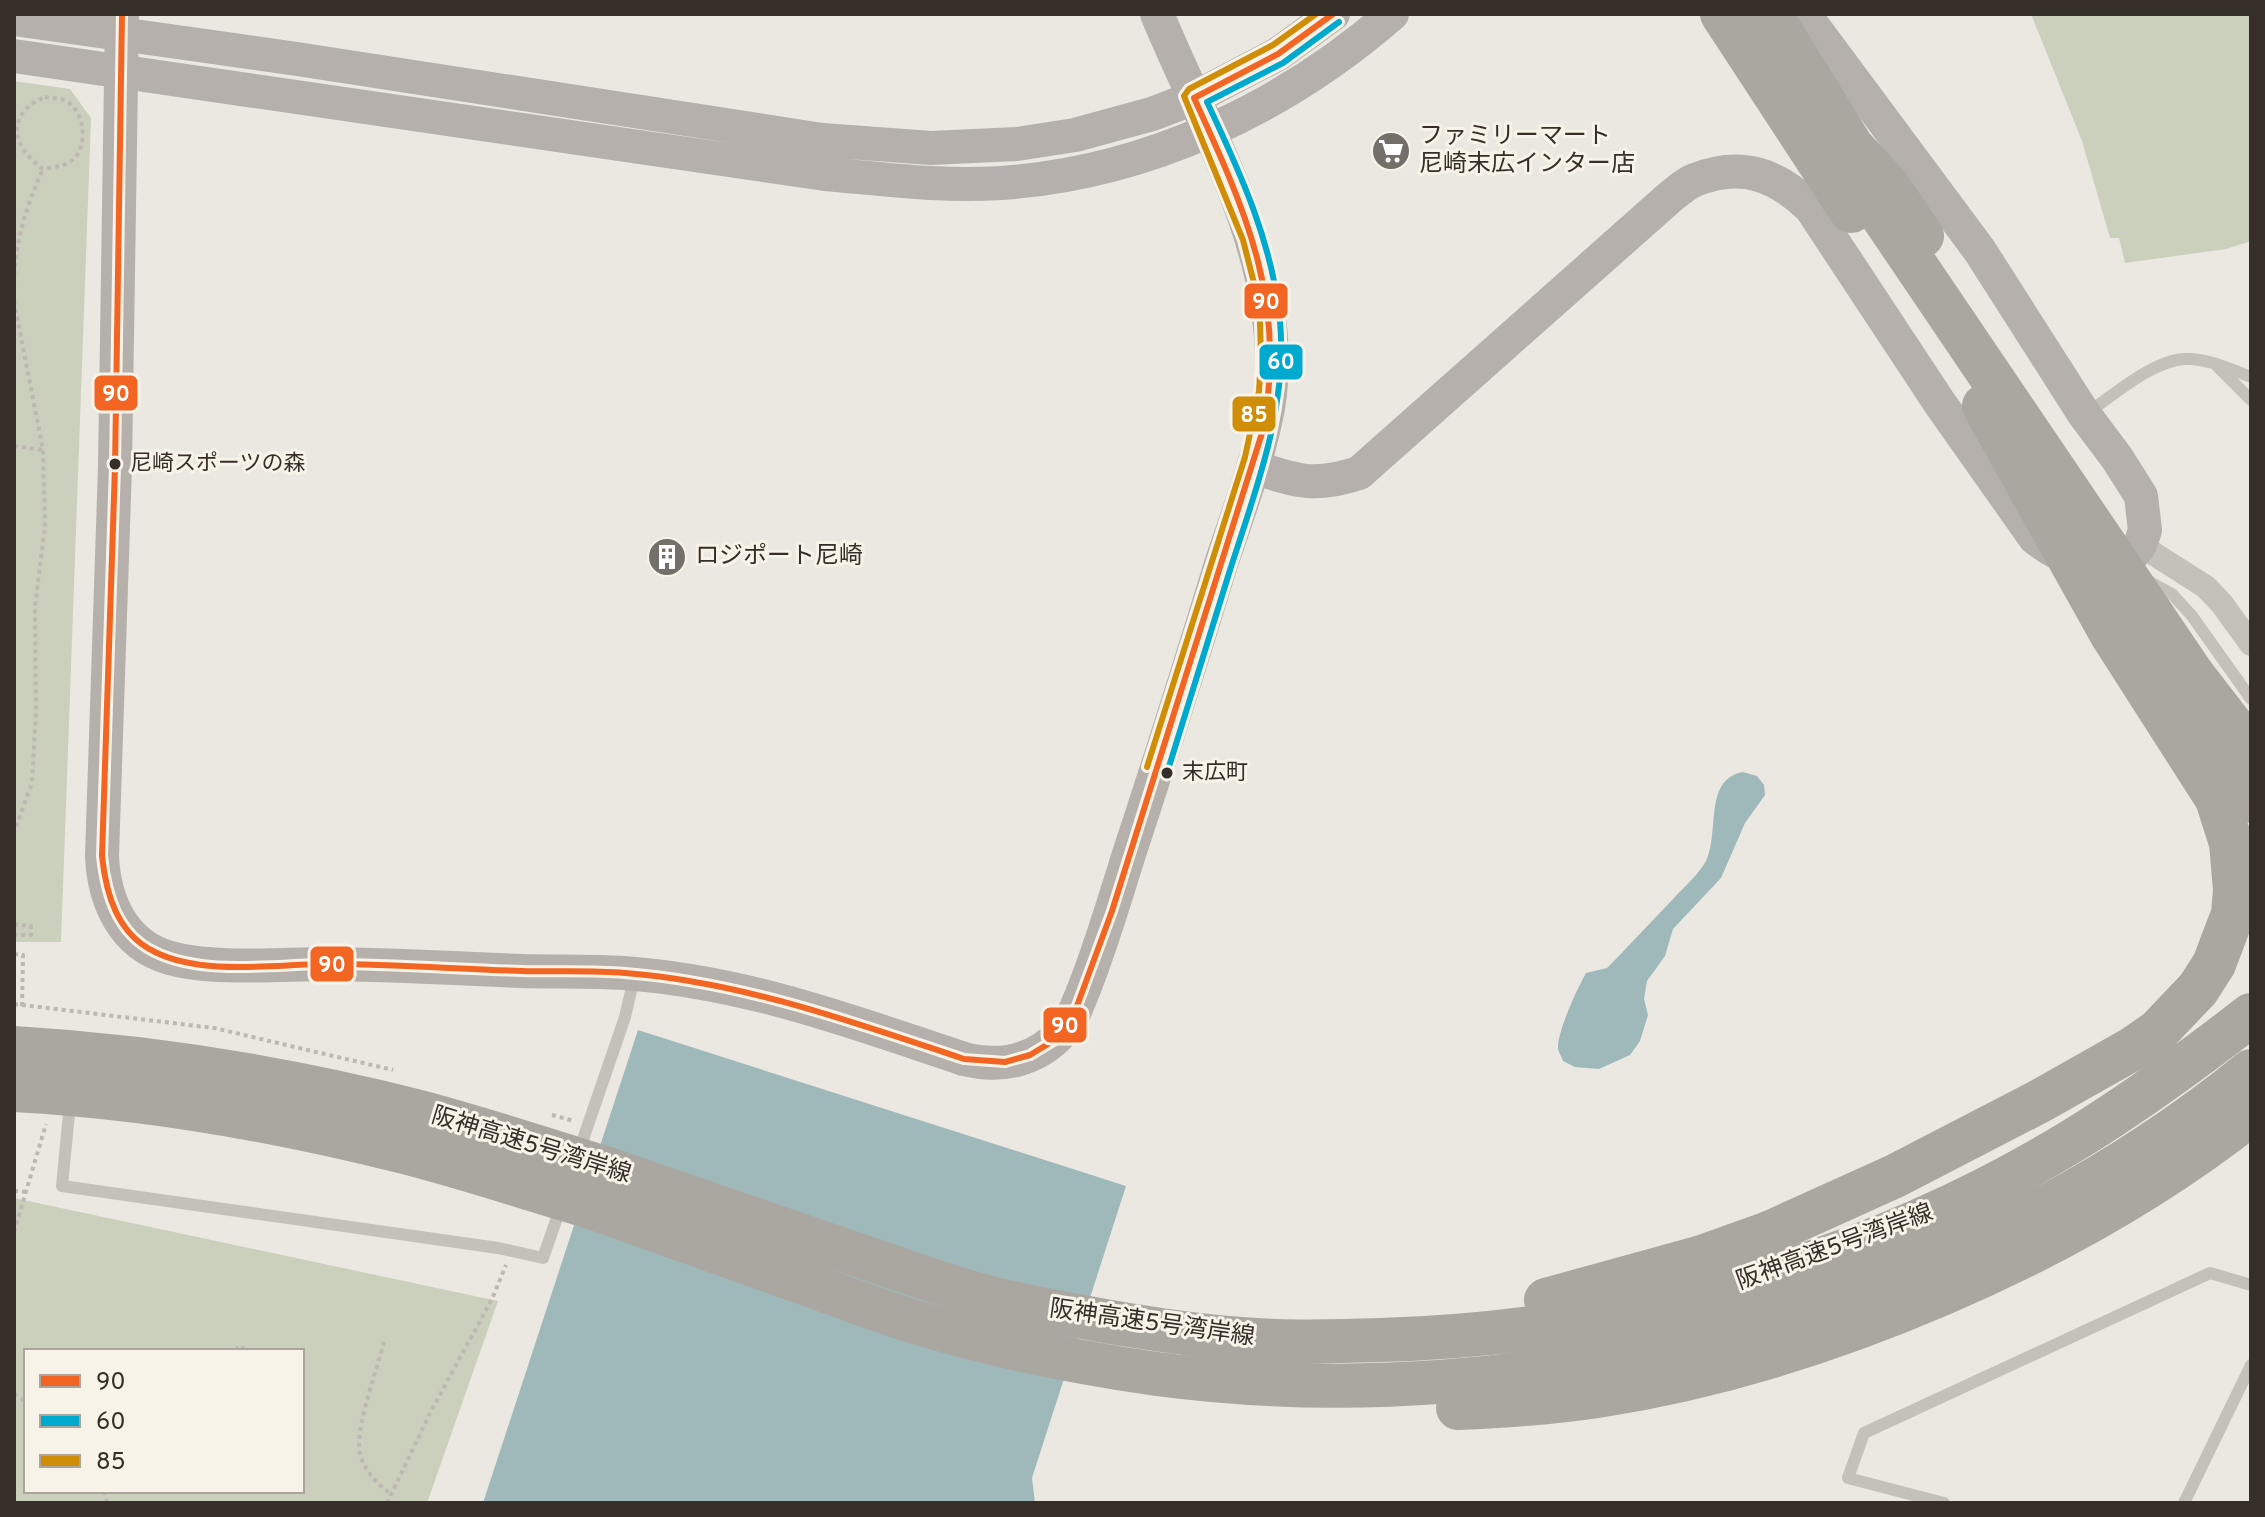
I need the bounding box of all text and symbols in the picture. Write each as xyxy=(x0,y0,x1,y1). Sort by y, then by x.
place label: ファミリーマート 尼崎末広インター店 xyxy=(1419,122,1635,180)
supermarket icon: ファミリーマート 尼崎末広インター店 xyxy=(1370,130,1412,172)
line badge: 90 xyxy=(1243,282,1289,320)
text: 90 xyxy=(1252,290,1280,317)
line badge: 60 xyxy=(1258,343,1304,381)
text: 60 xyxy=(1267,350,1295,377)
line badge: 90 xyxy=(93,374,139,412)
text: 90 xyxy=(102,382,130,409)
line badge: 85 xyxy=(1231,395,1277,433)
text: 85 xyxy=(1240,403,1268,430)
place label: 尼崎スポーツの森 xyxy=(130,451,306,478)
marker: 尼崎スポーツの森 xyxy=(107,456,123,472)
building icon: ロジポート尼崎 xyxy=(646,536,688,578)
place label: ロジポート尼崎 xyxy=(695,542,863,572)
place label: 末広町 xyxy=(1182,760,1248,787)
marker: 末広町 xyxy=(1159,765,1175,781)
line badge: 90 xyxy=(309,945,355,983)
text: 90 xyxy=(318,953,346,980)
line badge: 90 xyxy=(1042,1006,1088,1044)
text: 90 xyxy=(1051,1014,1079,1041)
street label: 阪神高速5号湾岸線 xyxy=(428,1101,634,1191)
street label: 阪神高速5号湾岸線 xyxy=(1733,1199,1937,1297)
street label: 阪神高速5号湾岸線 xyxy=(1047,1295,1257,1353)
legend xyxy=(24,1349,304,1493)
text: 90 xyxy=(96,1368,126,1398)
text: 60 xyxy=(96,1408,126,1438)
text: 85 xyxy=(96,1448,126,1478)

